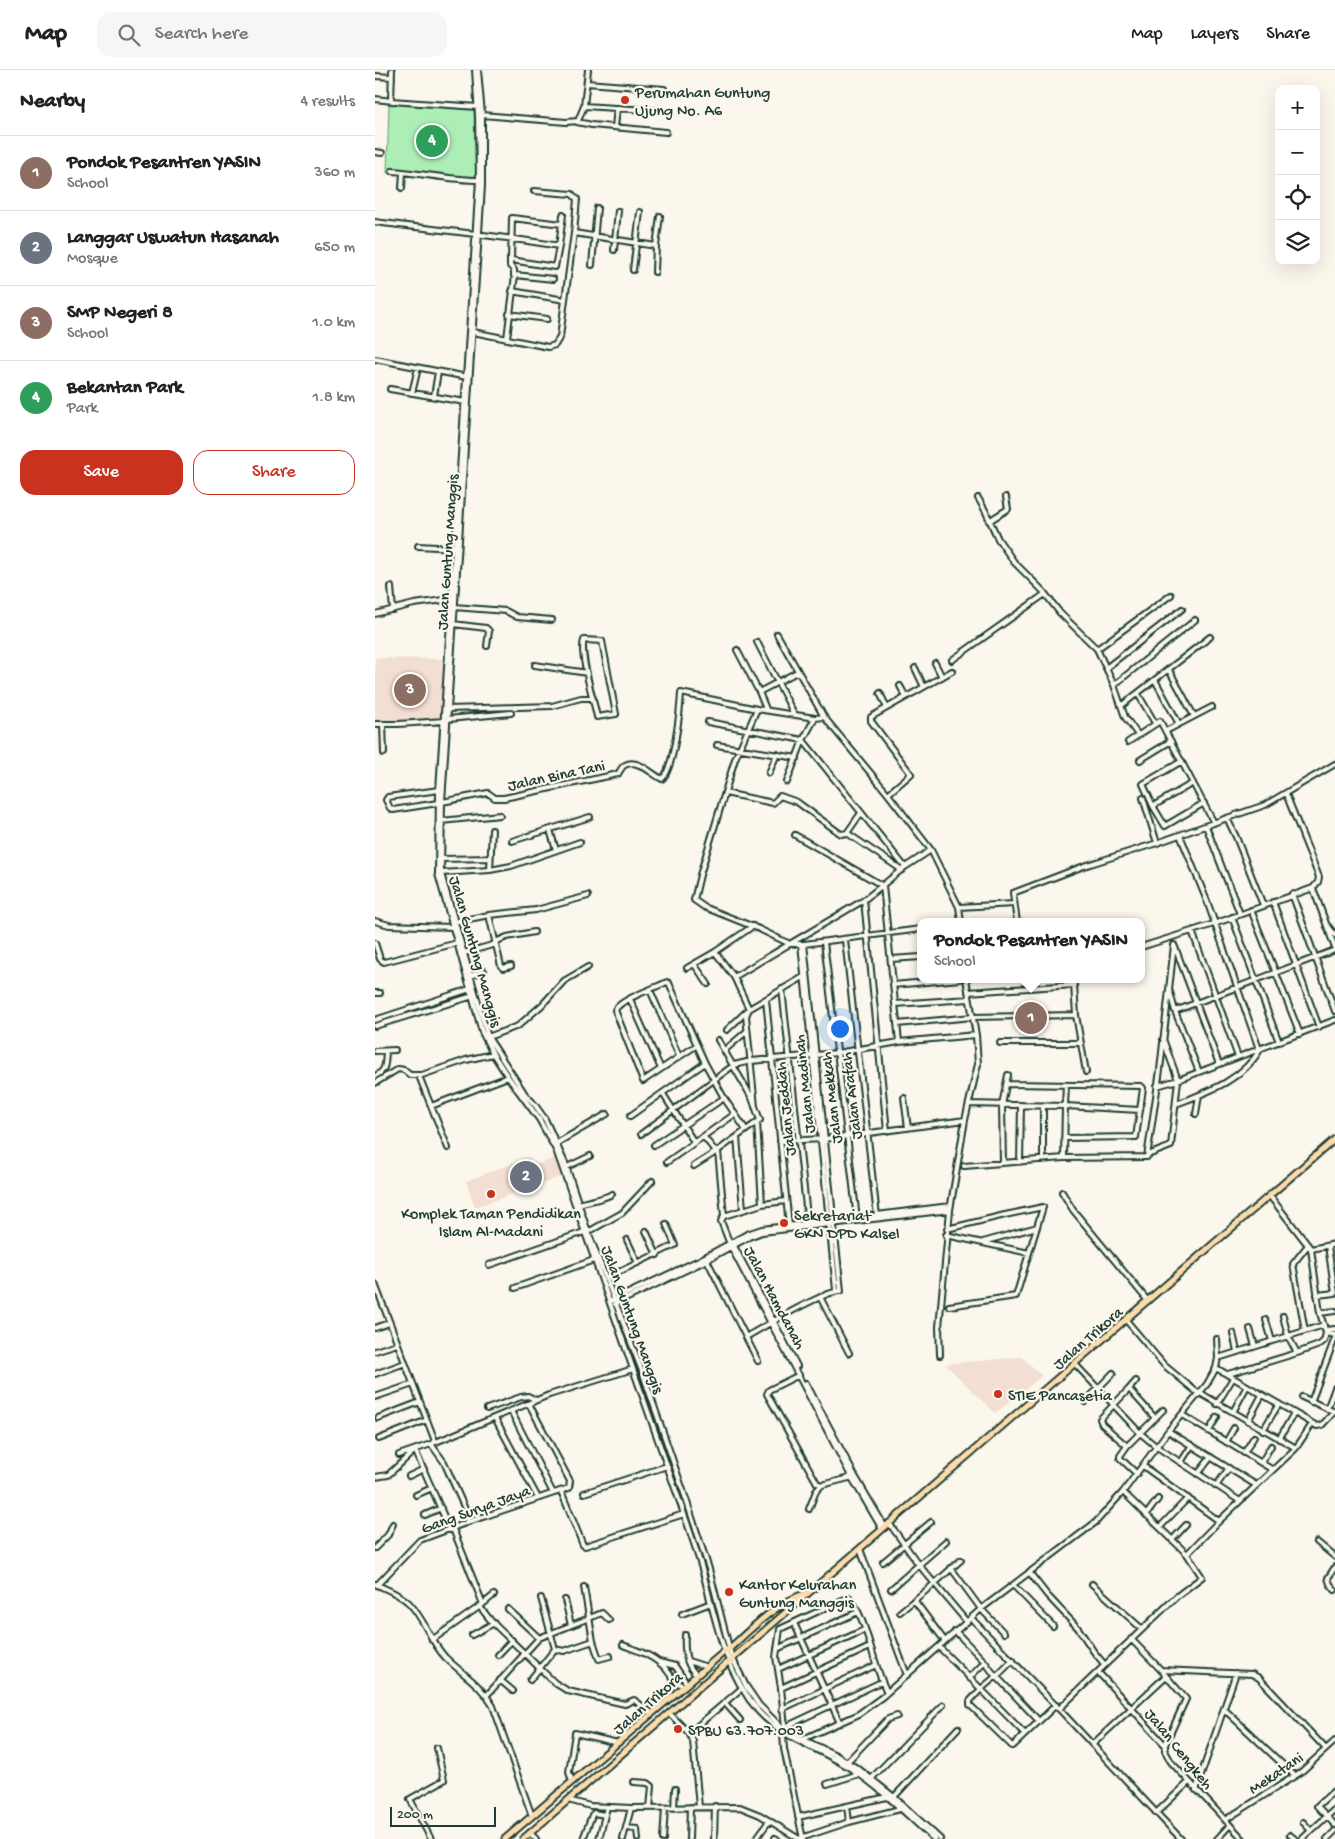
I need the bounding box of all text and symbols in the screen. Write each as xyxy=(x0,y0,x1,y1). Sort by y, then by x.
search box xyxy=(97,12,447,57)
text: Map xyxy=(25,20,67,49)
icon: search xyxy=(115,21,143,49)
text: Search here xyxy=(155,23,248,46)
text: Map xyxy=(1131,24,1163,45)
text: Layers xyxy=(1191,24,1238,45)
text: Share xyxy=(1266,24,1310,45)
place label: Perumahan Guntung Ujung No. A6 xyxy=(634,85,770,122)
map controls xyxy=(1275,85,1320,265)
button: + xyxy=(1275,85,1320,130)
text: Nearby xyxy=(20,90,85,115)
text: 4 results xyxy=(300,93,355,112)
marker: Perumahan Guntung Ujung No. A6 xyxy=(619,94,631,106)
pin: 4 xyxy=(416,122,448,160)
button: − xyxy=(1275,130,1320,175)
text: Pondok Pesantren YASIN xyxy=(67,152,261,175)
text: 1 xyxy=(33,164,39,183)
text: 360 m xyxy=(314,164,355,183)
text: School xyxy=(67,175,109,194)
button: locate xyxy=(1275,175,1320,220)
button: layers xyxy=(1275,220,1320,265)
text: Langgar Uswatun Hasanah xyxy=(67,227,279,250)
text: 2 xyxy=(32,239,40,258)
text: 650 m xyxy=(314,239,355,258)
text: Mosque xyxy=(67,250,118,269)
text: SMP Negeri 8 xyxy=(67,302,173,325)
text: 3 xyxy=(32,314,40,333)
text: 1.0 km xyxy=(312,314,355,333)
text: School xyxy=(67,325,109,344)
text: Bekantan Park xyxy=(67,377,183,400)
text: 4 xyxy=(32,389,40,408)
text: 1.8 km xyxy=(312,389,355,408)
text: Park xyxy=(67,400,98,419)
button: Save xyxy=(20,450,183,495)
button: Share xyxy=(193,450,355,495)
street label: Jalan Guntung Manggis xyxy=(435,473,464,631)
pin: 3 xyxy=(394,671,426,709)
street label: Jalan Bina Tani xyxy=(506,758,607,797)
street label: Jalan Guntung Manggis xyxy=(443,874,505,1031)
popup xyxy=(917,918,1145,983)
text: Pondok Pesantren YASIN xyxy=(934,930,1128,953)
text: School xyxy=(934,953,976,972)
pin: 1 xyxy=(1015,999,1047,1037)
your location xyxy=(827,1016,853,1042)
street label: Jalan Madinah xyxy=(792,1033,821,1134)
street label: Jalan Mekkah xyxy=(818,1050,849,1145)
street label: Jalan Arafah xyxy=(839,1051,868,1140)
street label: Jalan Jeddah xyxy=(773,1060,802,1156)
pin: 2 xyxy=(510,1158,542,1196)
marker: Komplek Taman Pendidikan Islam Al-Madani xyxy=(485,1188,497,1200)
place label: Komplek Taman Pendidikan Islam Al-Madani xyxy=(401,1206,581,1243)
place label: Sekretariat GKN DPD Kalsel xyxy=(794,1208,900,1245)
marker: Sekretariat GKN DPD Kalsel xyxy=(778,1217,790,1229)
street label: Jalan Guntung Manggis xyxy=(595,1244,667,1398)
street label: Jalan Hamdanah xyxy=(738,1244,808,1354)
street label: Jalan Trikora xyxy=(1050,1303,1129,1375)
marker: STIE Pancasetia xyxy=(992,1388,1004,1400)
place label: STIE Pancasetia xyxy=(1008,1388,1113,1407)
street label: Gang Surya Jaya xyxy=(419,1482,534,1540)
place label: Kantor Kelurahan Guntung Manggis xyxy=(739,1577,857,1614)
marker: Kantor Kelurahan Guntung Manggis xyxy=(723,1586,735,1598)
street label: Jalan Trikora xyxy=(610,1668,689,1740)
street label: Jalan Cengkeh xyxy=(1139,1706,1216,1795)
marker: SPBU 63.707.003 xyxy=(672,1723,684,1735)
place label: SPBU 63.707.003 xyxy=(688,1723,804,1742)
street label: Mekatani xyxy=(1246,1750,1308,1800)
scale bar xyxy=(390,1804,496,1827)
text: 200 m xyxy=(397,1807,433,1824)

